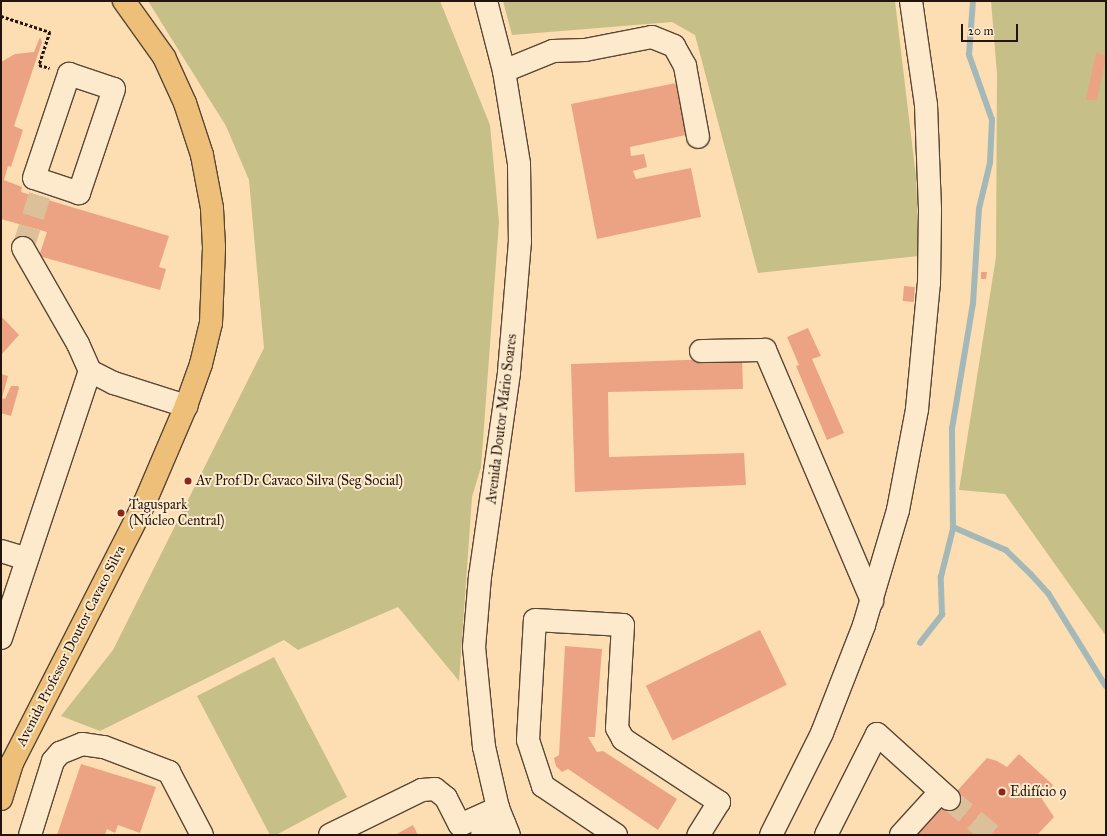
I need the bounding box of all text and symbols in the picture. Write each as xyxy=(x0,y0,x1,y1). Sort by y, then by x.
scale bar xyxy=(963,16,1020,42)
text: 20 m xyxy=(968,24,994,38)
street label: Avenida Doutor Mário Soares xyxy=(483,333,521,505)
place label: Av Prof Dr Cavaco Silva (Seg Social) xyxy=(196,473,403,489)
marker: Av Prof Dr Cavaco Silva (Seg Social) xyxy=(183,476,193,486)
place label: Taguspark (Núcleo Central) xyxy=(129,497,224,530)
marker: Taguspark (Núcleo Central) xyxy=(116,508,126,518)
street label: Avenida Professor Doutor Cavaco Silva xyxy=(13,543,129,749)
place label: Edifício 9 xyxy=(1010,784,1067,800)
marker: Edifício 9 xyxy=(997,787,1007,797)

